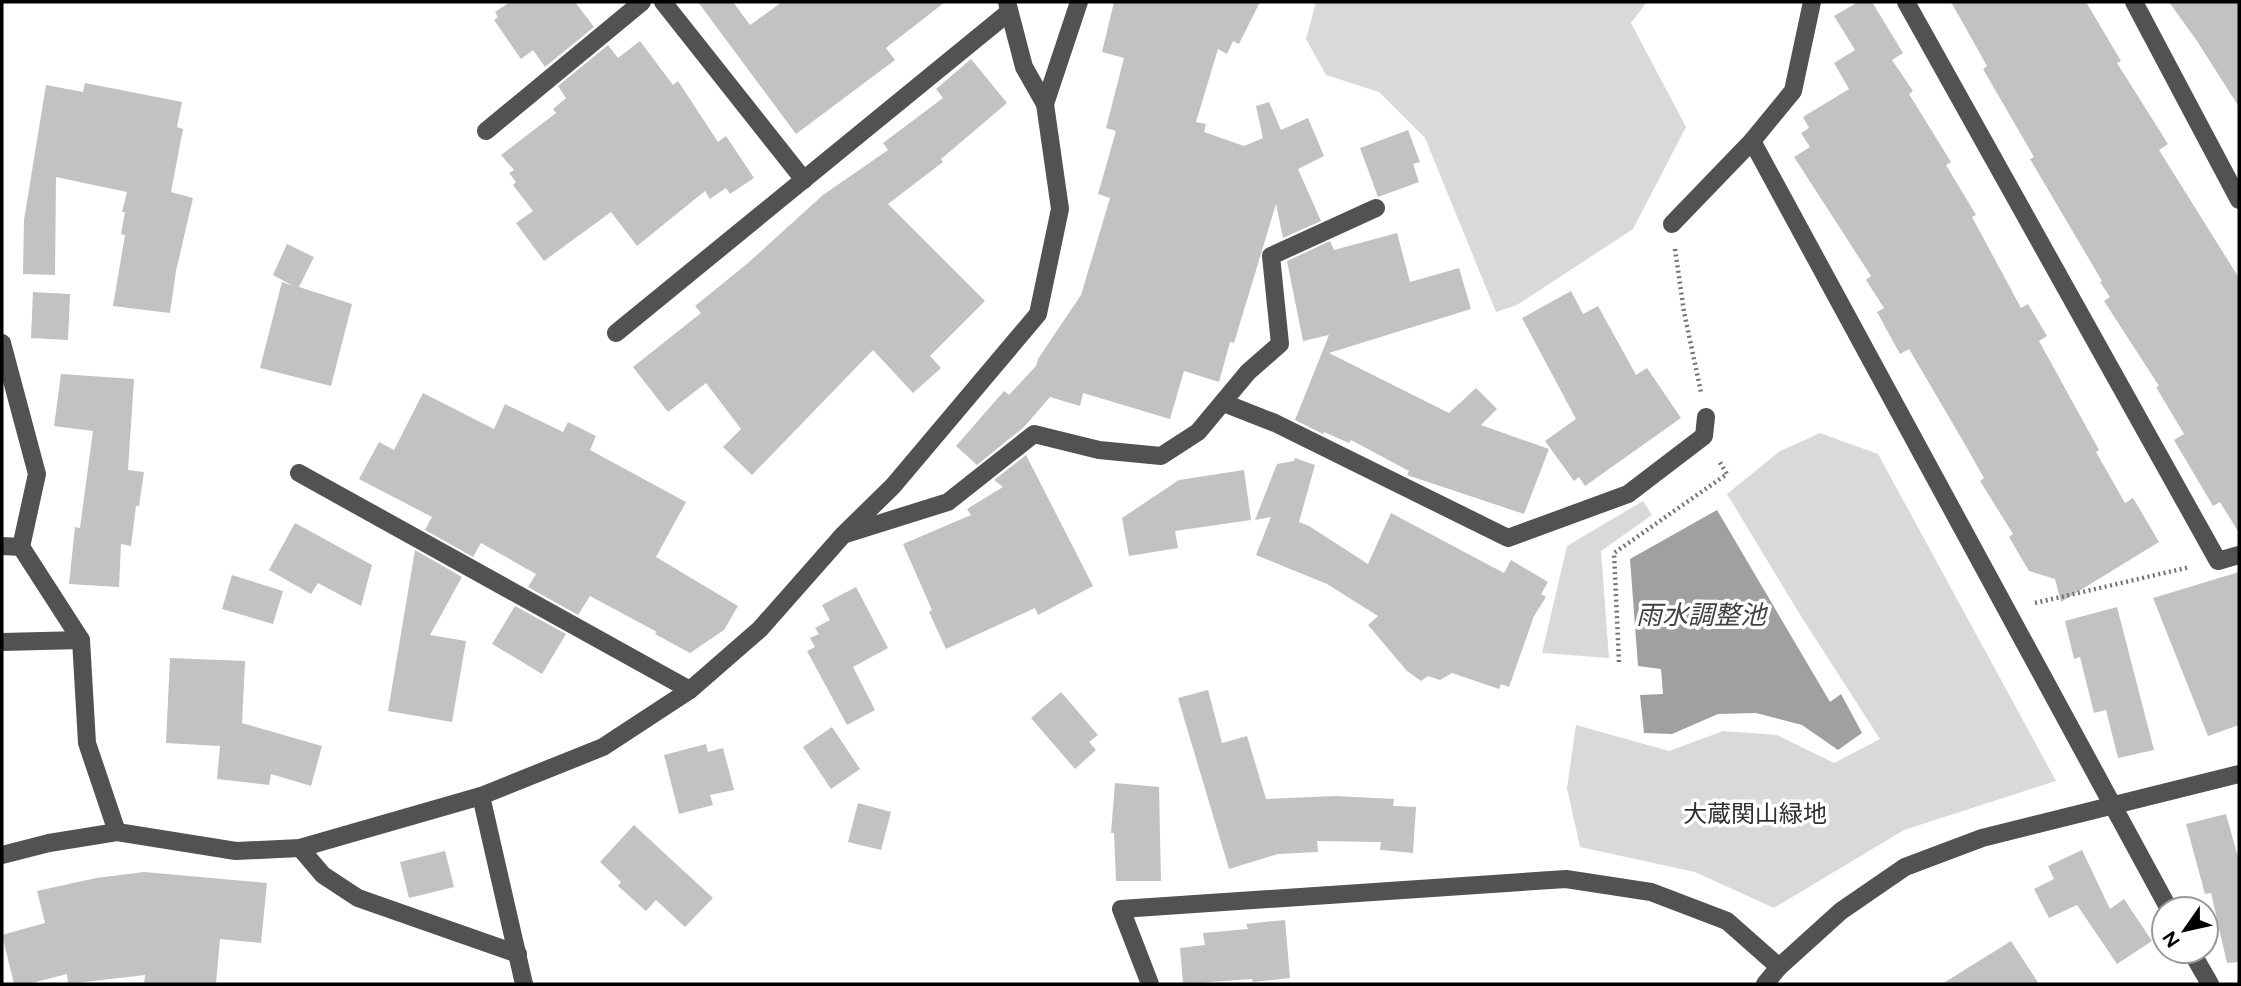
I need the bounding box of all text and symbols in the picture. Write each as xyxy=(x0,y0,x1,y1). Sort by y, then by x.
water label: 雨水調整池 xyxy=(1636,599,1769,631)
park label: 大蔵関山緑地 xyxy=(1683,799,1827,828)
north arrow xyxy=(2150,895,2220,965)
text: N xyxy=(2158,927,2185,952)

